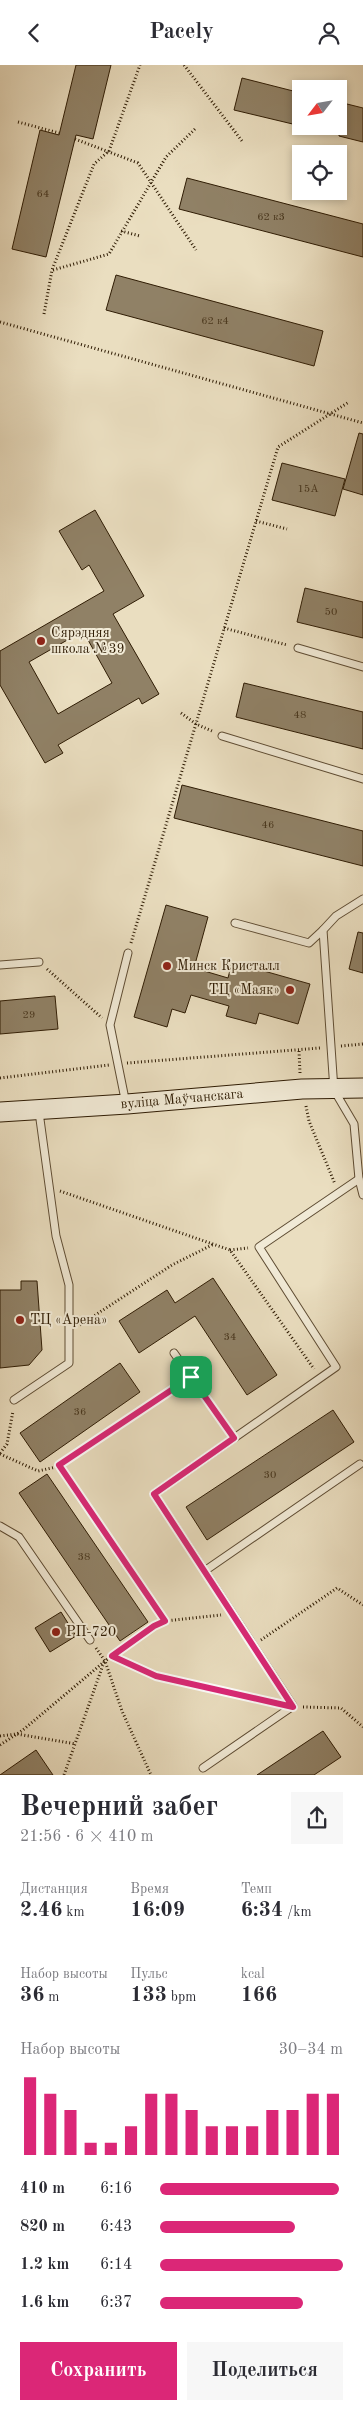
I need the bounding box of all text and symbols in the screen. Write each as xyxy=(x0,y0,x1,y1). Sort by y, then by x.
icon: back xyxy=(20,19,48,47)
icon: person xyxy=(315,19,343,47)
text: Pacely xyxy=(149,21,214,43)
north arrow xyxy=(292,80,348,135)
map controls xyxy=(292,80,347,200)
button: locate xyxy=(292,145,347,200)
house number: 64 xyxy=(37,189,49,200)
house number: 62 к3 xyxy=(257,212,285,223)
house number: 62 к4 xyxy=(201,316,229,327)
house number: 15А xyxy=(297,484,319,495)
house number: 50 xyxy=(325,607,337,618)
place label: Сярэдняя школа №39 xyxy=(51,626,125,656)
marker: Сярэдняя школа №39 xyxy=(35,635,47,647)
house number: 48 xyxy=(294,710,306,721)
house number: 46 xyxy=(262,820,274,831)
place label: Минск Кристалл xyxy=(177,959,280,973)
marker: Минск Кристалл xyxy=(161,960,173,972)
place label: ТЦ «Маяк» xyxy=(208,983,280,997)
marker: ТЦ «Маяк» xyxy=(284,984,296,996)
house number: 29 xyxy=(23,1010,35,1021)
street label: вуліца Маўчанскага xyxy=(120,1087,244,1111)
place label: ТЦ «Арена» xyxy=(30,1313,108,1327)
marker: ТЦ «Арена» xyxy=(14,1314,26,1326)
house number: 34 xyxy=(224,1332,236,1343)
pin xyxy=(170,1356,212,1398)
icon: arrive xyxy=(177,1363,205,1391)
house number: 36 xyxy=(74,1407,86,1418)
house number: 30 xyxy=(264,1470,276,1481)
house number: 38 xyxy=(78,1552,90,1563)
place label: РП-720 xyxy=(66,1625,116,1639)
marker: РП-720 xyxy=(50,1626,62,1638)
button: share xyxy=(291,1792,343,1844)
text: Вечерний забег xyxy=(20,1794,218,1822)
text: 21:56 · 6 × 410 m xyxy=(20,1829,153,1845)
text: Дистанция xyxy=(20,1882,88,1896)
text: Время xyxy=(130,1882,169,1896)
text: Темп xyxy=(241,1882,272,1896)
text: 2.46 xyxy=(20,1900,62,1921)
text: 16:09 xyxy=(130,1900,185,1921)
text: 6:34 xyxy=(241,1900,283,1921)
text: km xyxy=(62,1905,85,1919)
text: /km xyxy=(283,1905,312,1919)
text: Набор высоты xyxy=(20,1967,108,1981)
text: Пульс xyxy=(130,1967,168,1981)
text: kcal xyxy=(241,1967,265,1981)
text: 36 xyxy=(20,1985,44,2006)
text: 133 xyxy=(130,1985,167,2006)
text: 166 xyxy=(241,1985,277,2006)
text: m xyxy=(44,1990,59,2004)
text: bpm xyxy=(167,1990,196,2004)
text: Набор высоты xyxy=(20,2042,120,2058)
text: 30–34 m xyxy=(279,2042,343,2058)
text: 410 m xyxy=(20,2181,65,2197)
text: 6:16 xyxy=(100,2181,132,2197)
text: 820 m xyxy=(20,2219,65,2235)
text: 6:43 xyxy=(100,2219,132,2235)
text: 1.2 km xyxy=(20,2257,69,2273)
text: 6:14 xyxy=(100,2257,132,2273)
text: 1.6 km xyxy=(20,2295,69,2311)
text: 6:37 xyxy=(100,2295,132,2311)
button: Сохранить xyxy=(20,2342,177,2400)
button: Поделиться xyxy=(187,2342,343,2400)

